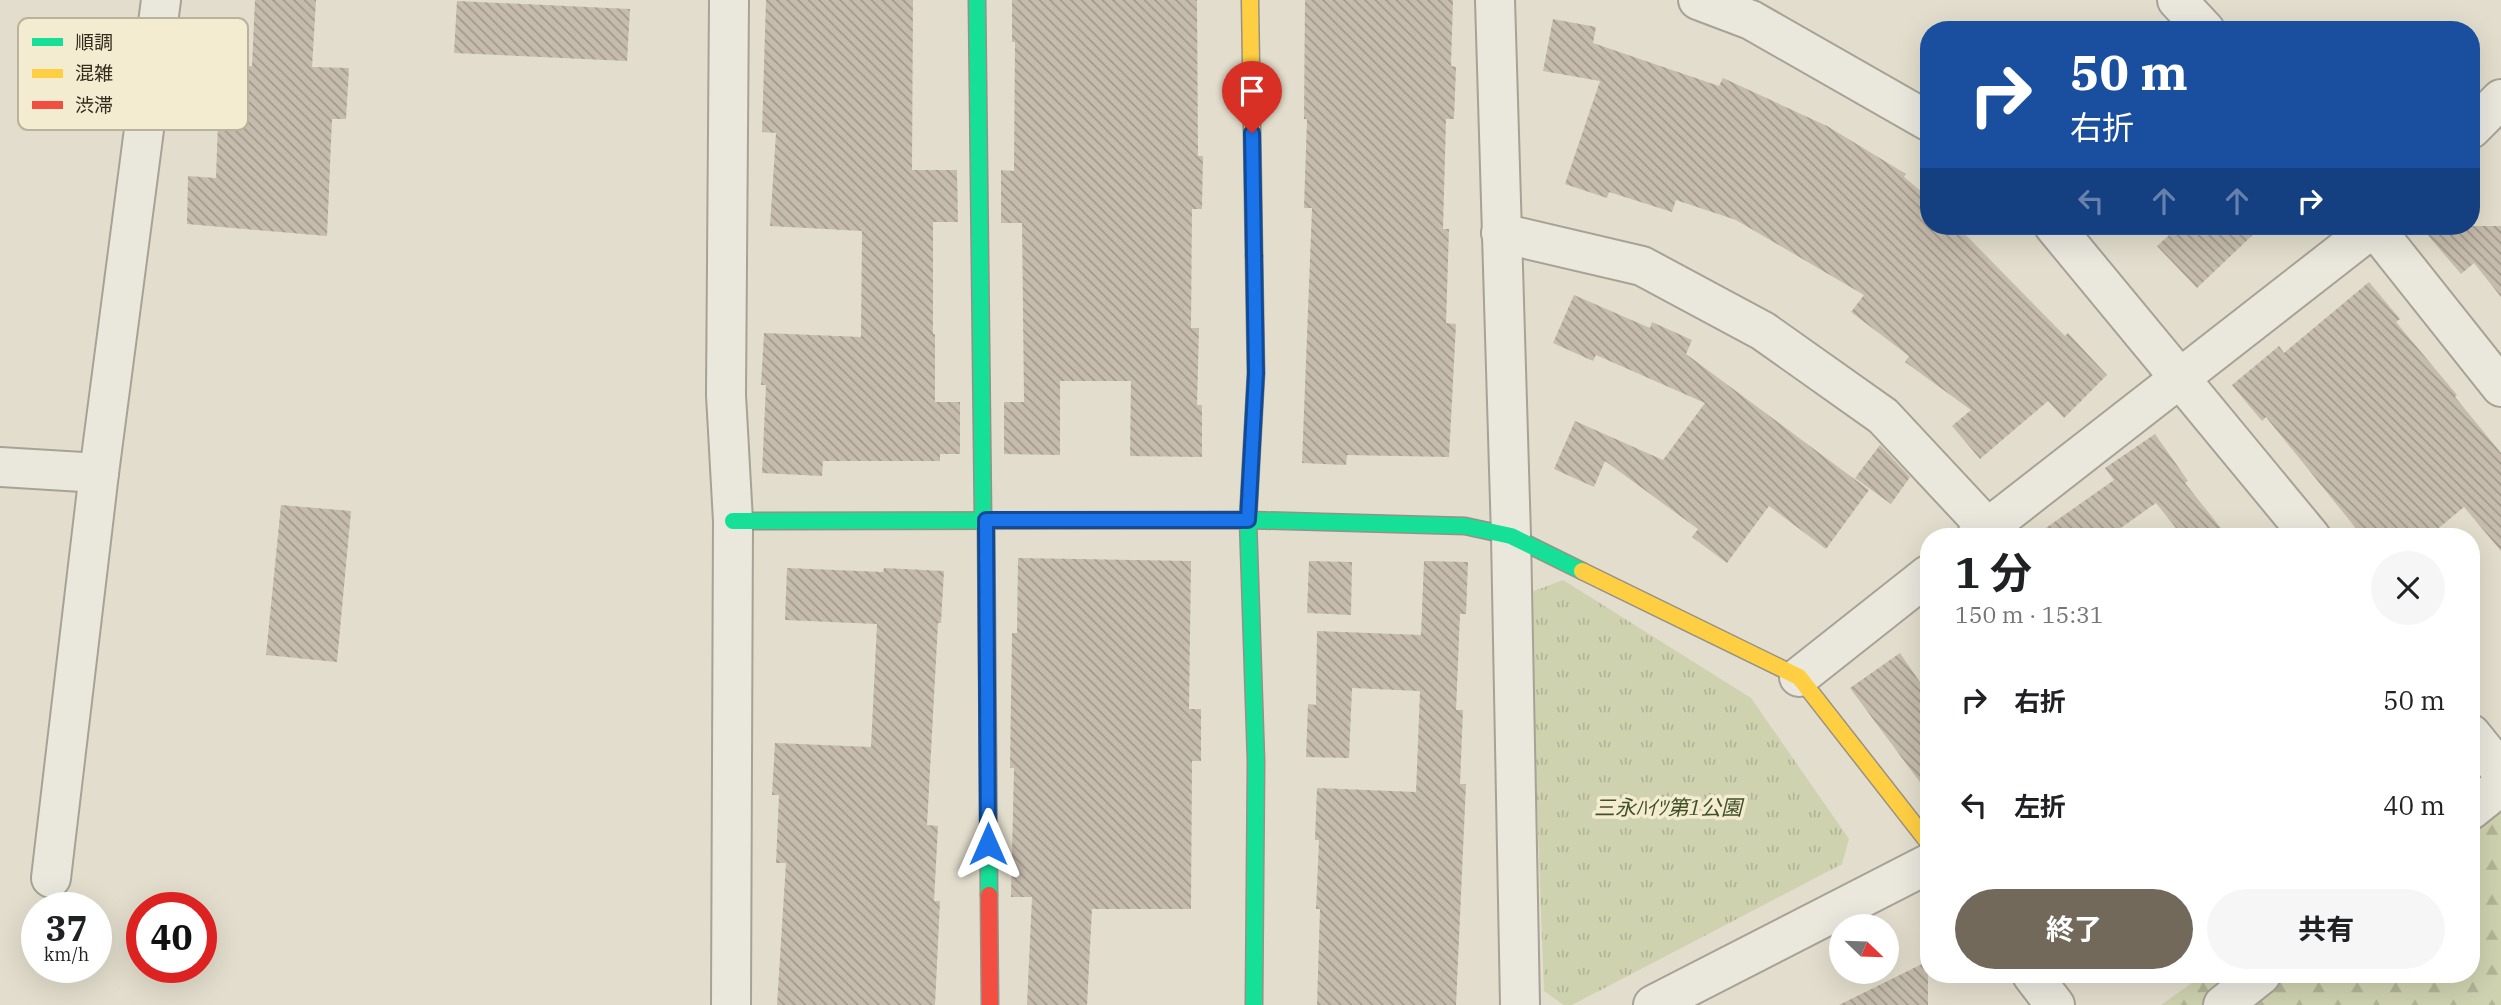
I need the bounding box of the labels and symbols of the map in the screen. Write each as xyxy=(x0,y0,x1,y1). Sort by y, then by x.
legend xyxy=(18,18,248,130)
text: 順調 xyxy=(75,30,113,54)
text: 混雑 xyxy=(75,61,113,85)
pin xyxy=(1222,61,1282,133)
text: 渋滞 xyxy=(75,93,113,117)
park label: 三永ﾊｲﾂ第1公園 xyxy=(1594,793,1745,821)
position arrow xyxy=(951,807,1025,881)
speed limit sign: 40 xyxy=(126,892,217,983)
north arrow xyxy=(1829,914,1899,984)

